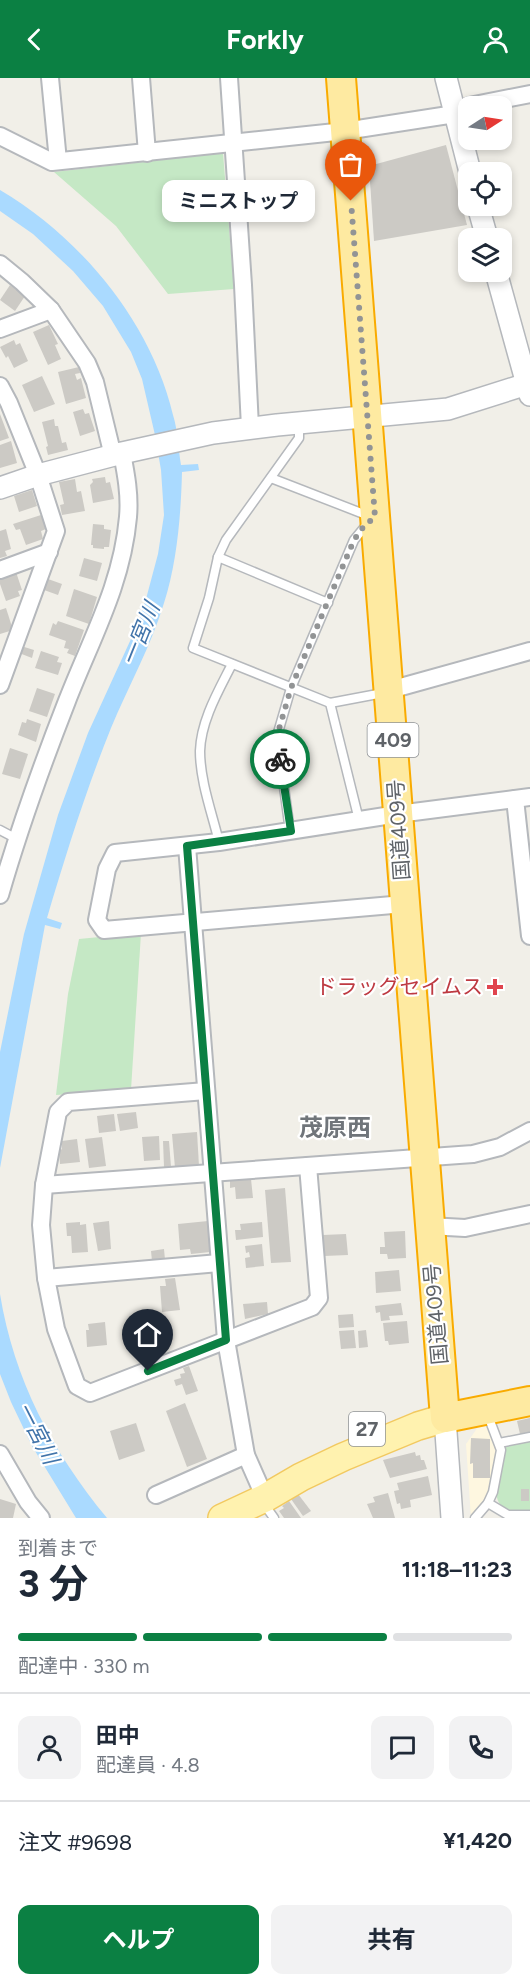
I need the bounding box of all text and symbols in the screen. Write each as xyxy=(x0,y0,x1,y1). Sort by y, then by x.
icon: back xyxy=(18,23,51,56)
text: Forkly xyxy=(226,23,304,56)
icon: person xyxy=(479,23,512,56)
north arrow xyxy=(458,96,512,150)
map controls xyxy=(458,96,512,282)
pin xyxy=(325,139,376,201)
icon: bag xyxy=(334,148,367,181)
button: locate xyxy=(458,162,512,216)
callout: ミニストップ xyxy=(162,180,315,222)
text: ミニストップ xyxy=(179,189,299,213)
button: layers xyxy=(458,228,512,282)
water label: 一宮川 xyxy=(116,597,166,670)
road number: 409 xyxy=(368,723,418,757)
courier xyxy=(250,729,310,789)
icon: bike xyxy=(264,743,297,776)
street label: 国道409号 xyxy=(382,779,415,881)
place label: ドラッグセイムス xyxy=(315,974,483,999)
marker: ドラッグセイムス xyxy=(488,980,502,994)
district label: 茂原西 xyxy=(299,1113,371,1142)
street label: 国道409号 xyxy=(419,1262,452,1366)
pin xyxy=(122,1309,173,1371)
icon: home xyxy=(131,1318,164,1351)
water label: 一宮川 xyxy=(11,1398,65,1471)
road number: 27 xyxy=(349,1412,385,1446)
text: 到着まで xyxy=(18,1536,98,1560)
text: 11:18–11:23 xyxy=(402,1556,512,1583)
text: 3 分 xyxy=(18,1560,88,1607)
text: 配達中 · 330 m xyxy=(18,1654,150,1678)
button: person xyxy=(18,1716,81,1779)
button: chat xyxy=(371,1716,434,1779)
button: phone xyxy=(449,1716,512,1779)
text: 田中 xyxy=(96,1722,140,1749)
text: 配達員 · 4.8 xyxy=(96,1753,200,1777)
text: ¥1,420 xyxy=(443,1827,512,1854)
text: 注文 #9698 xyxy=(18,1829,132,1856)
button: ヘルプ xyxy=(18,1905,259,1974)
button: 共有 xyxy=(271,1905,512,1974)

